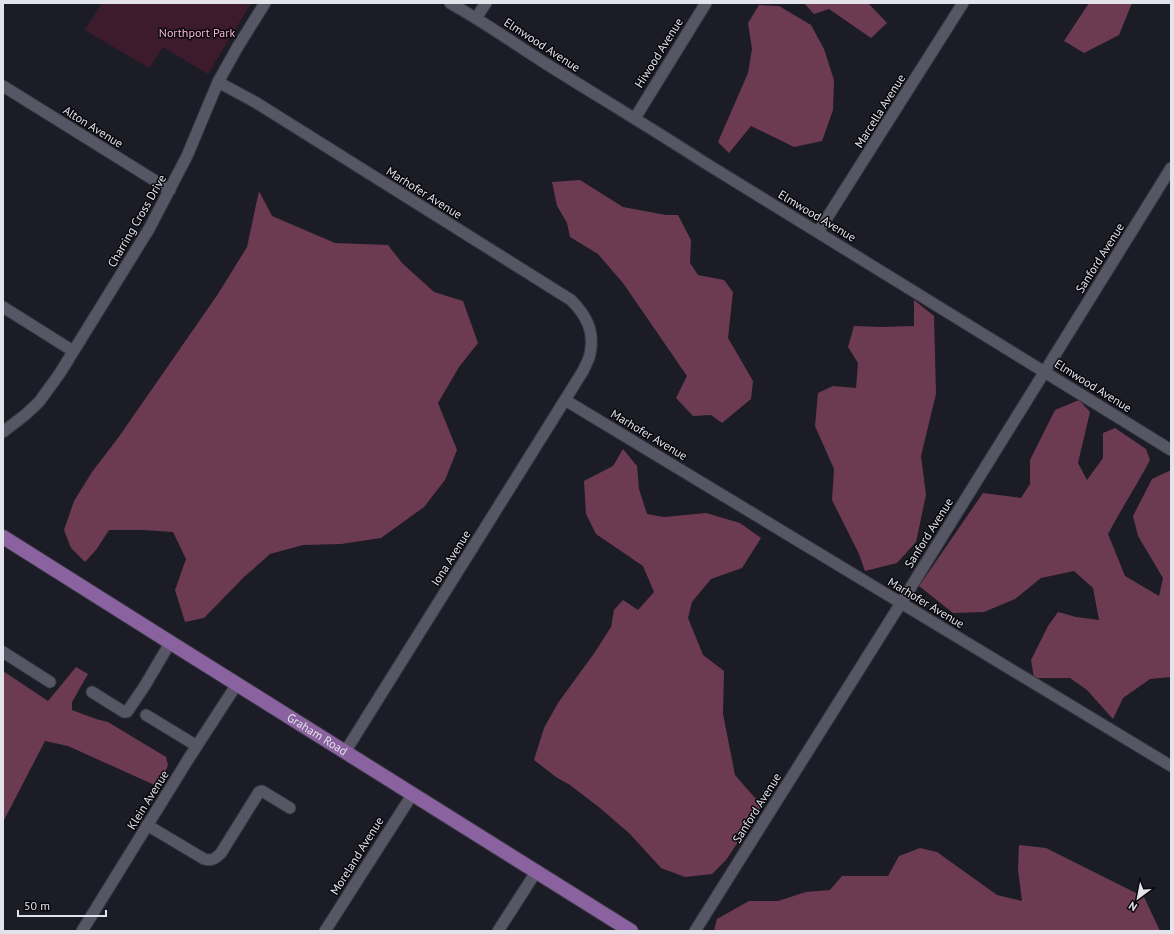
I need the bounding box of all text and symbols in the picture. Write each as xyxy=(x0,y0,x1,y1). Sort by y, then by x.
street label: Elmwood Avenue xyxy=(501,14,583,75)
street label: Hiwood Avenue xyxy=(631,15,686,90)
park label: Northport Park xyxy=(159,25,235,40)
street label: Marcella Avenue xyxy=(851,71,908,150)
street label: Alton Avenue xyxy=(61,102,126,151)
street label: Marhofer Avenue xyxy=(384,163,465,222)
street label: Charring Cross Drive xyxy=(104,172,169,270)
street label: Elmwood Avenue xyxy=(776,186,859,245)
street label: Sanford Avenue xyxy=(1072,220,1127,296)
street label: Elmwood Avenue xyxy=(1052,356,1135,415)
street label: Marhofer Avenue xyxy=(608,406,690,463)
street label: Sanford Avenue xyxy=(901,495,956,571)
street label: Iona Avenue xyxy=(428,527,474,588)
street label: Marhofer Avenue xyxy=(885,574,967,631)
street label: Graham Road xyxy=(284,709,350,758)
street label: Klein Avenue xyxy=(123,767,172,832)
street label: Sanford Avenue xyxy=(729,770,784,846)
street label: Moreland Avenue xyxy=(327,814,386,897)
north arrow xyxy=(1118,878,1158,918)
scale bar xyxy=(18,892,106,918)
text: 50 m xyxy=(24,898,50,913)
text: N xyxy=(1126,899,1139,914)

